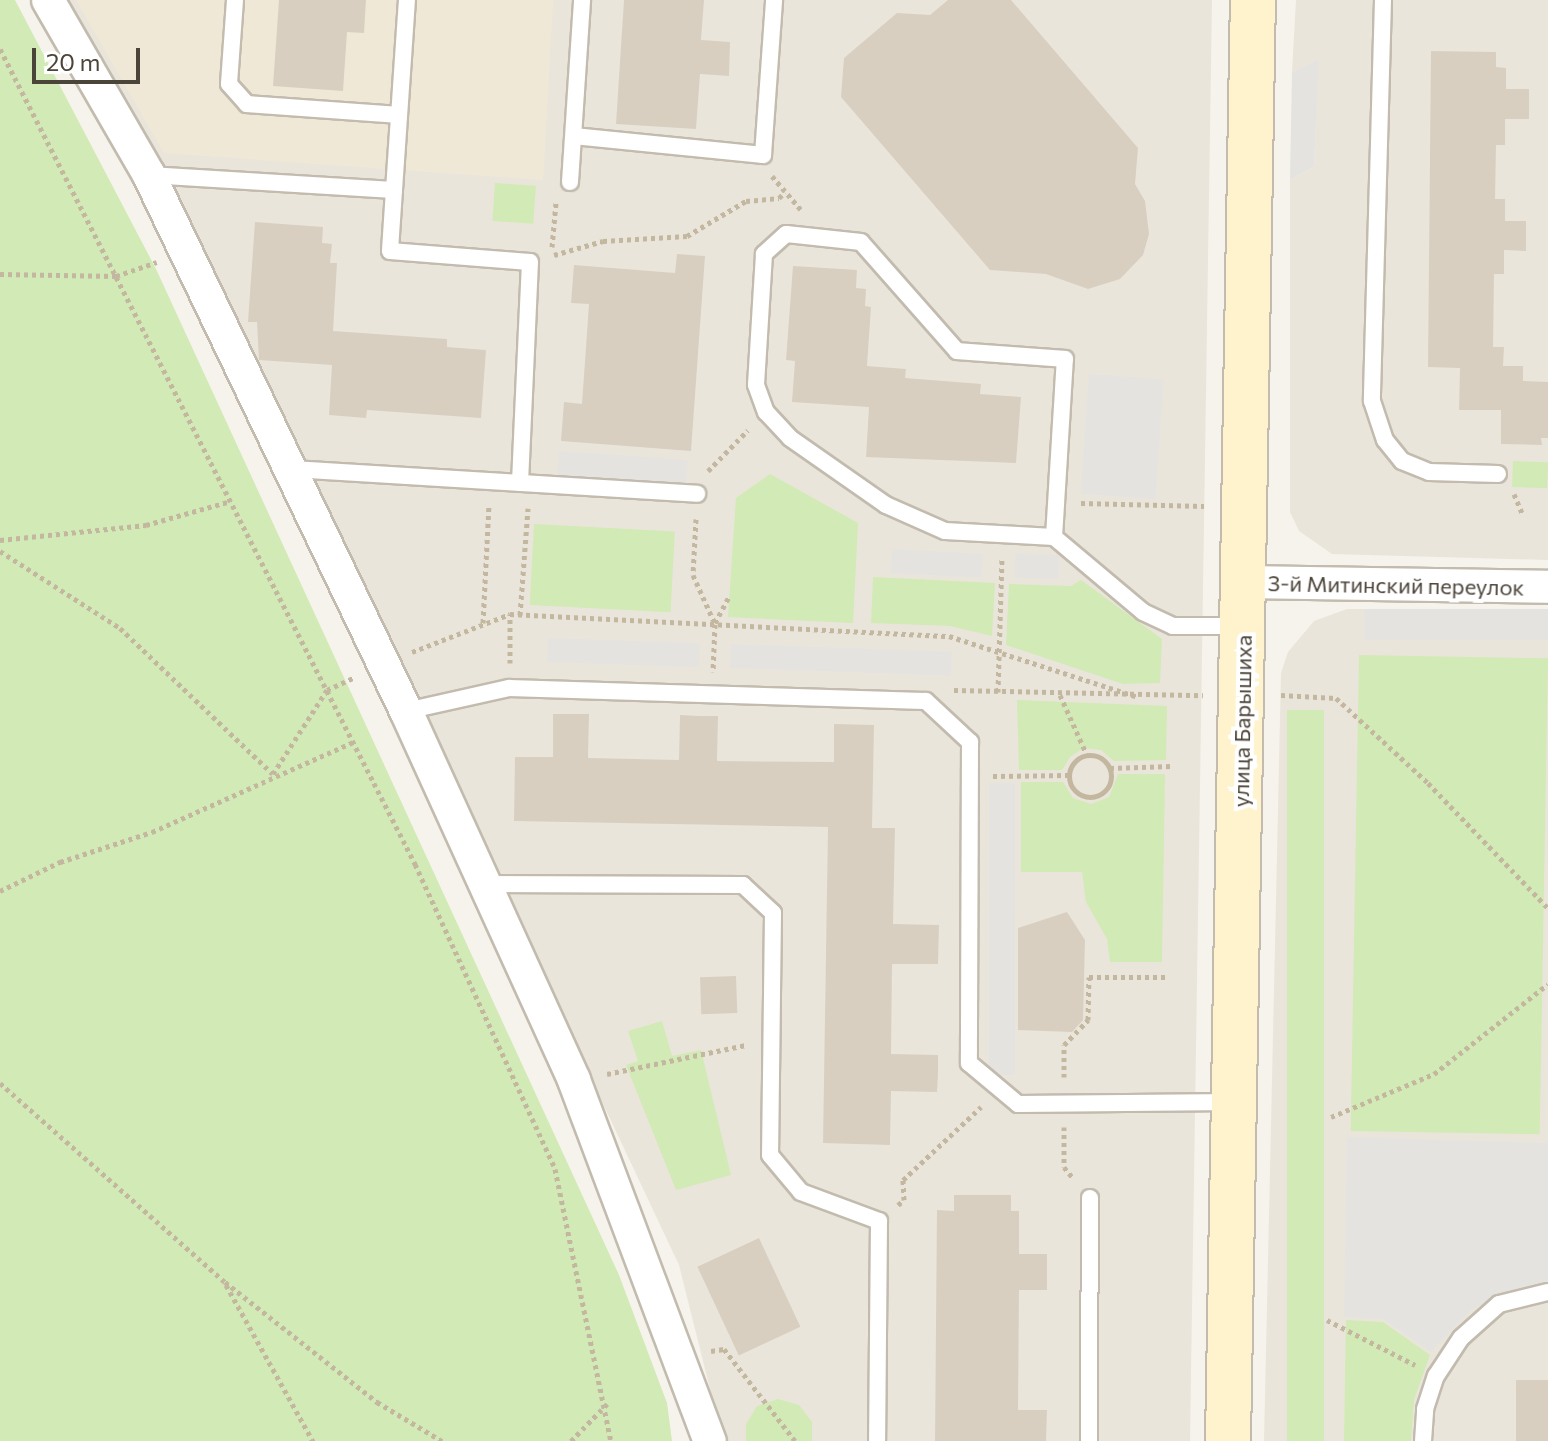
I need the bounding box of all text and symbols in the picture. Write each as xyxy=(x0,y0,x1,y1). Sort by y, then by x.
scale bar xyxy=(36,32,144,82)
text: 20 m xyxy=(46,47,100,76)
street label: 3-й Митинский переулок xyxy=(1268,570,1524,600)
street label: улица Барышиха xyxy=(1227,635,1257,807)

